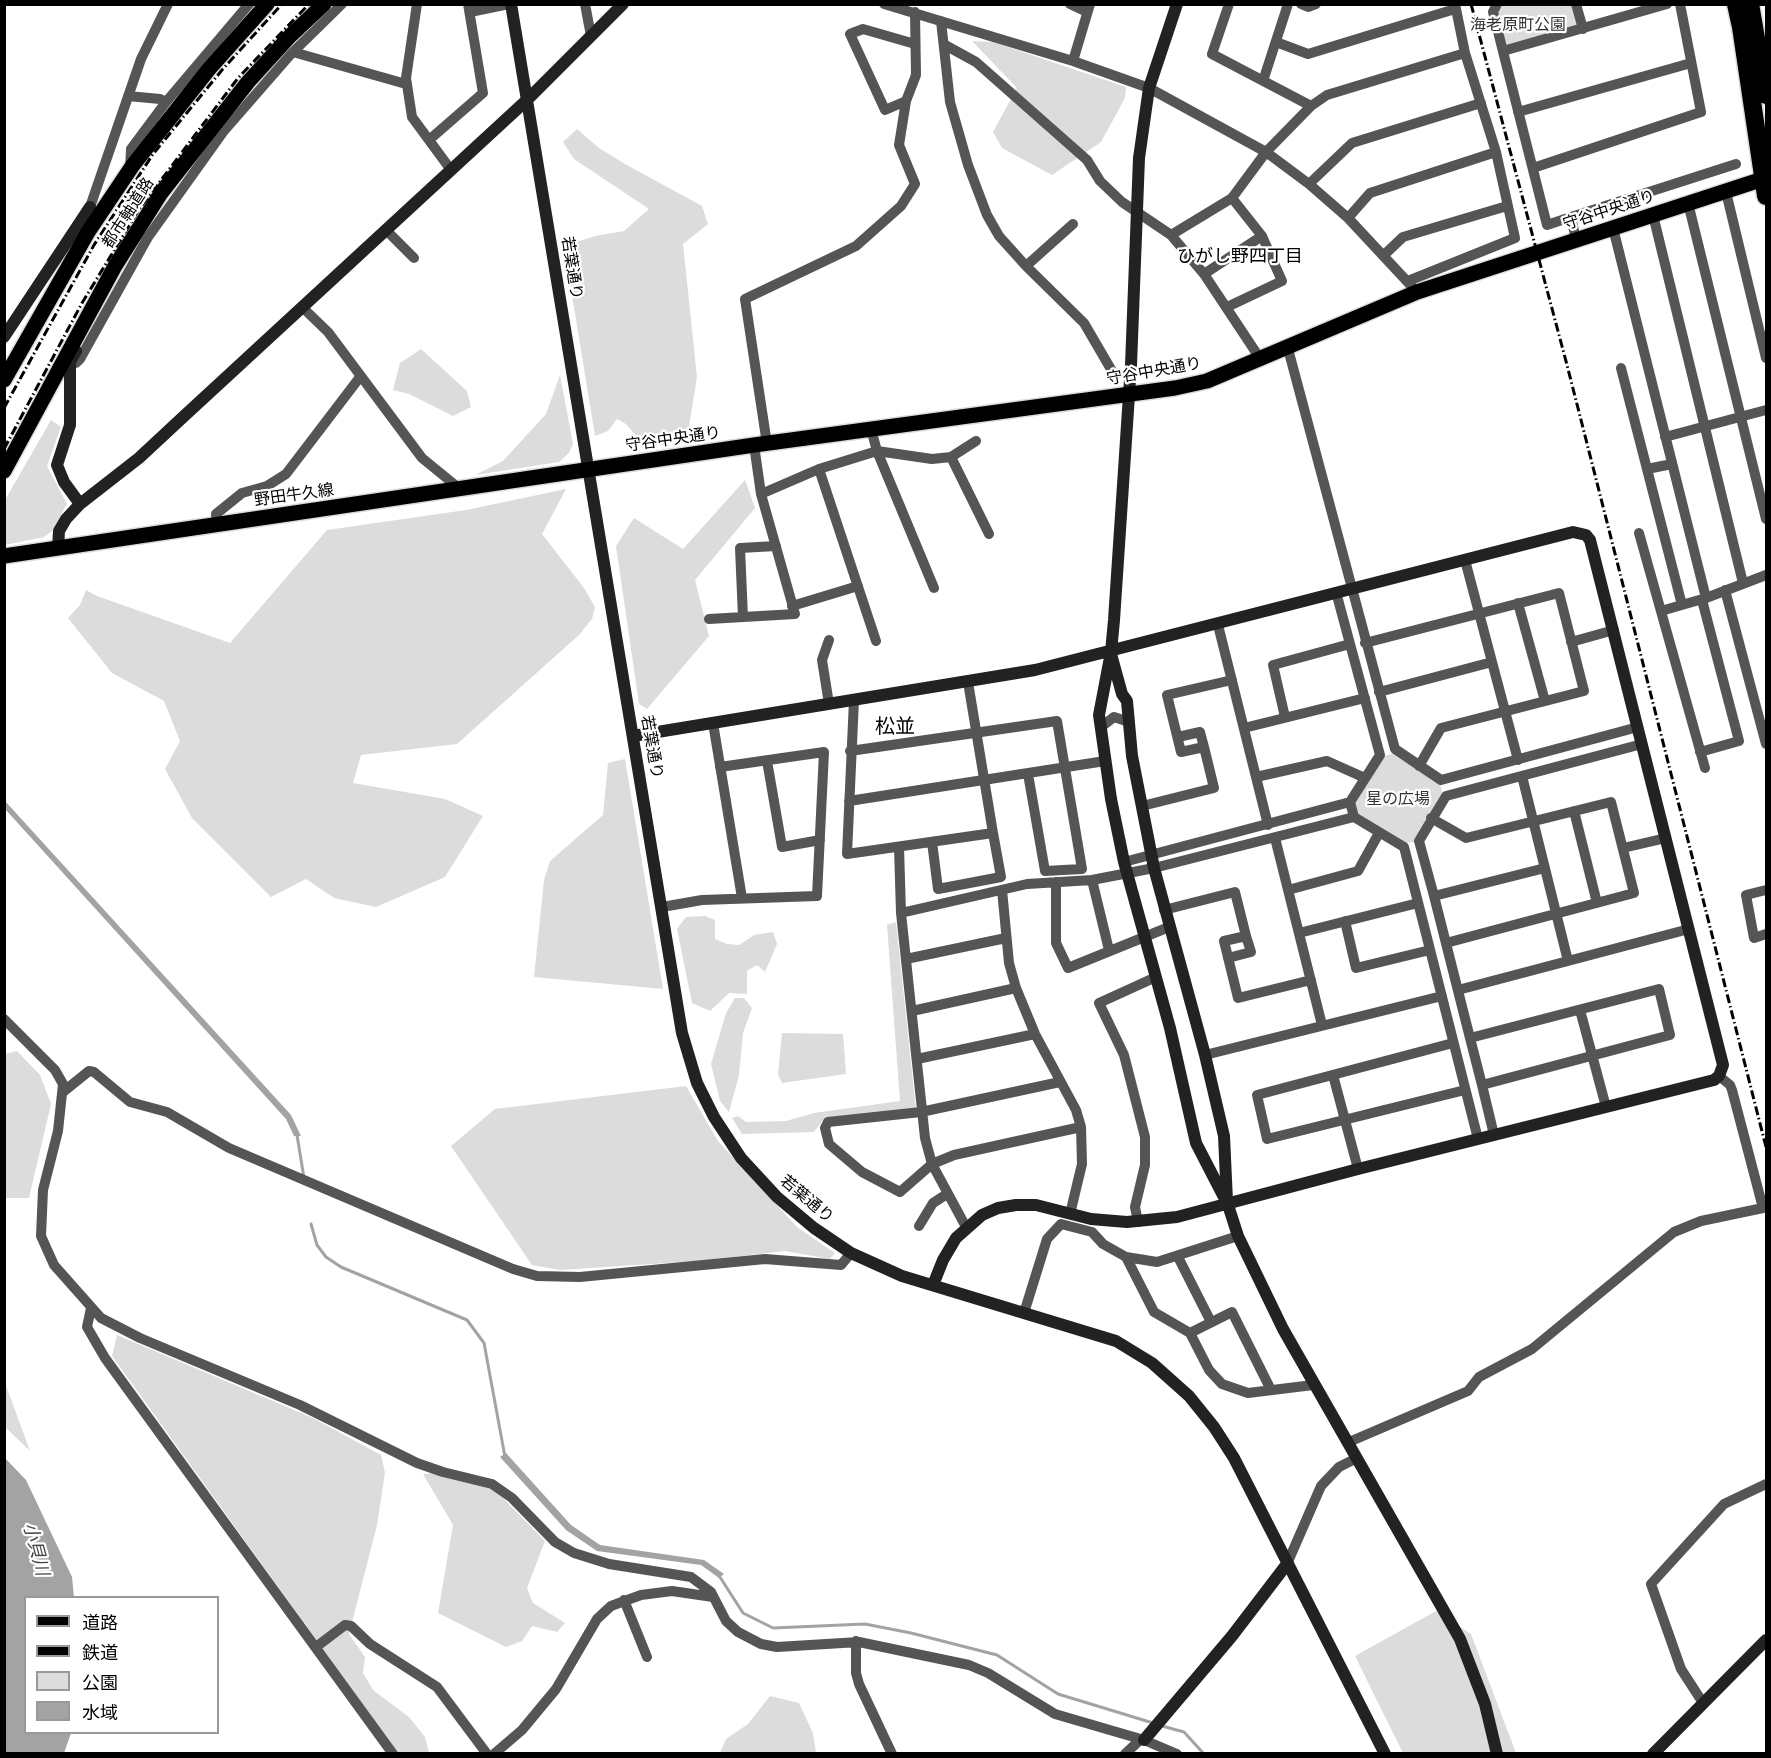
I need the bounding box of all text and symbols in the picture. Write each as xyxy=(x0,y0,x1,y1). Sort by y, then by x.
park label: 海老原町公園 xyxy=(1470,15,1566,35)
street label: 都市軸道路 xyxy=(98,174,158,252)
street label: 守谷中央通り xyxy=(1560,186,1658,234)
street label: 若葉通り xyxy=(558,235,586,301)
district label: ひがし野四丁目 xyxy=(1177,245,1303,267)
street label: 守谷中央通り xyxy=(1105,353,1203,389)
street label: 守谷中央通り xyxy=(624,423,722,455)
street label: 野田牛久線 xyxy=(253,480,335,510)
street label: 若葉通り xyxy=(637,714,667,780)
district label: 松並 xyxy=(875,715,915,739)
park label: 星の広場 xyxy=(1366,789,1430,809)
street label: 若葉通り xyxy=(776,1171,838,1227)
water label: 小貝川 xyxy=(19,1520,53,1578)
legend xyxy=(24,1596,219,1734)
text: 道路 xyxy=(82,1612,118,1633)
text: 鉄道 xyxy=(82,1642,118,1663)
text: 公園 xyxy=(82,1672,118,1693)
text: 水域 xyxy=(82,1702,118,1723)

